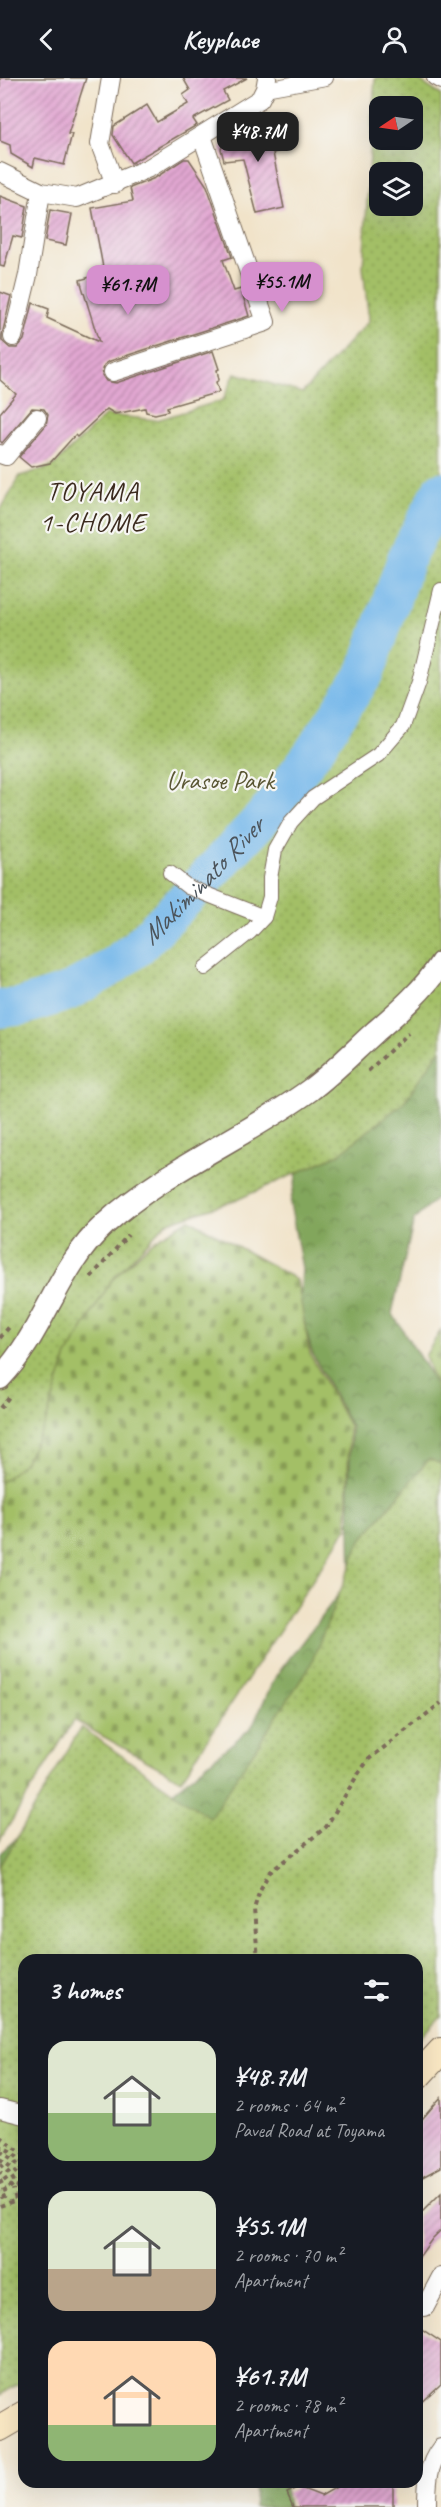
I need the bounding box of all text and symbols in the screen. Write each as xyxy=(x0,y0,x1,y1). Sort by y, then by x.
text: Keyplace xyxy=(183,22,258,56)
icon: back xyxy=(30,23,63,56)
icon: person xyxy=(378,23,411,56)
north arrow xyxy=(369,96,423,150)
map controls xyxy=(369,96,423,216)
pin: ¥48.7M xyxy=(209,112,307,163)
text: ¥48.7M xyxy=(231,119,285,144)
button: layers xyxy=(369,162,423,216)
pin: ¥55.1M xyxy=(233,262,331,313)
pin: ¥61.7M xyxy=(79,265,177,316)
text: ¥55.1M xyxy=(255,269,309,294)
text: ¥61.7M xyxy=(101,272,155,297)
district label: TOYAMA 1-CHOME xyxy=(40,474,148,539)
park label: Urasoe Park xyxy=(166,764,276,797)
water label: Makiminato River xyxy=(133,807,274,952)
text: 3 homes xyxy=(48,1974,121,2007)
icon: filters xyxy=(360,1974,393,2007)
text: ¥48.7M xyxy=(234,2060,305,2093)
icon: home xyxy=(96,2065,168,2137)
text: 2 rooms · 64 m² xyxy=(234,2093,342,2118)
text: Paved Road at Toyama xyxy=(234,2118,384,2143)
text: ¥55.1M xyxy=(234,2210,304,2243)
icon: home xyxy=(96,2215,168,2287)
text: 2 rooms · 70 m² xyxy=(234,2243,342,2268)
text: Apartment xyxy=(234,2268,307,2293)
text: ¥61.7M xyxy=(234,2360,305,2393)
icon: home xyxy=(96,2365,168,2437)
text: 2 rooms · 78 m² xyxy=(234,2393,342,2418)
text: Apartment xyxy=(234,2418,307,2443)

